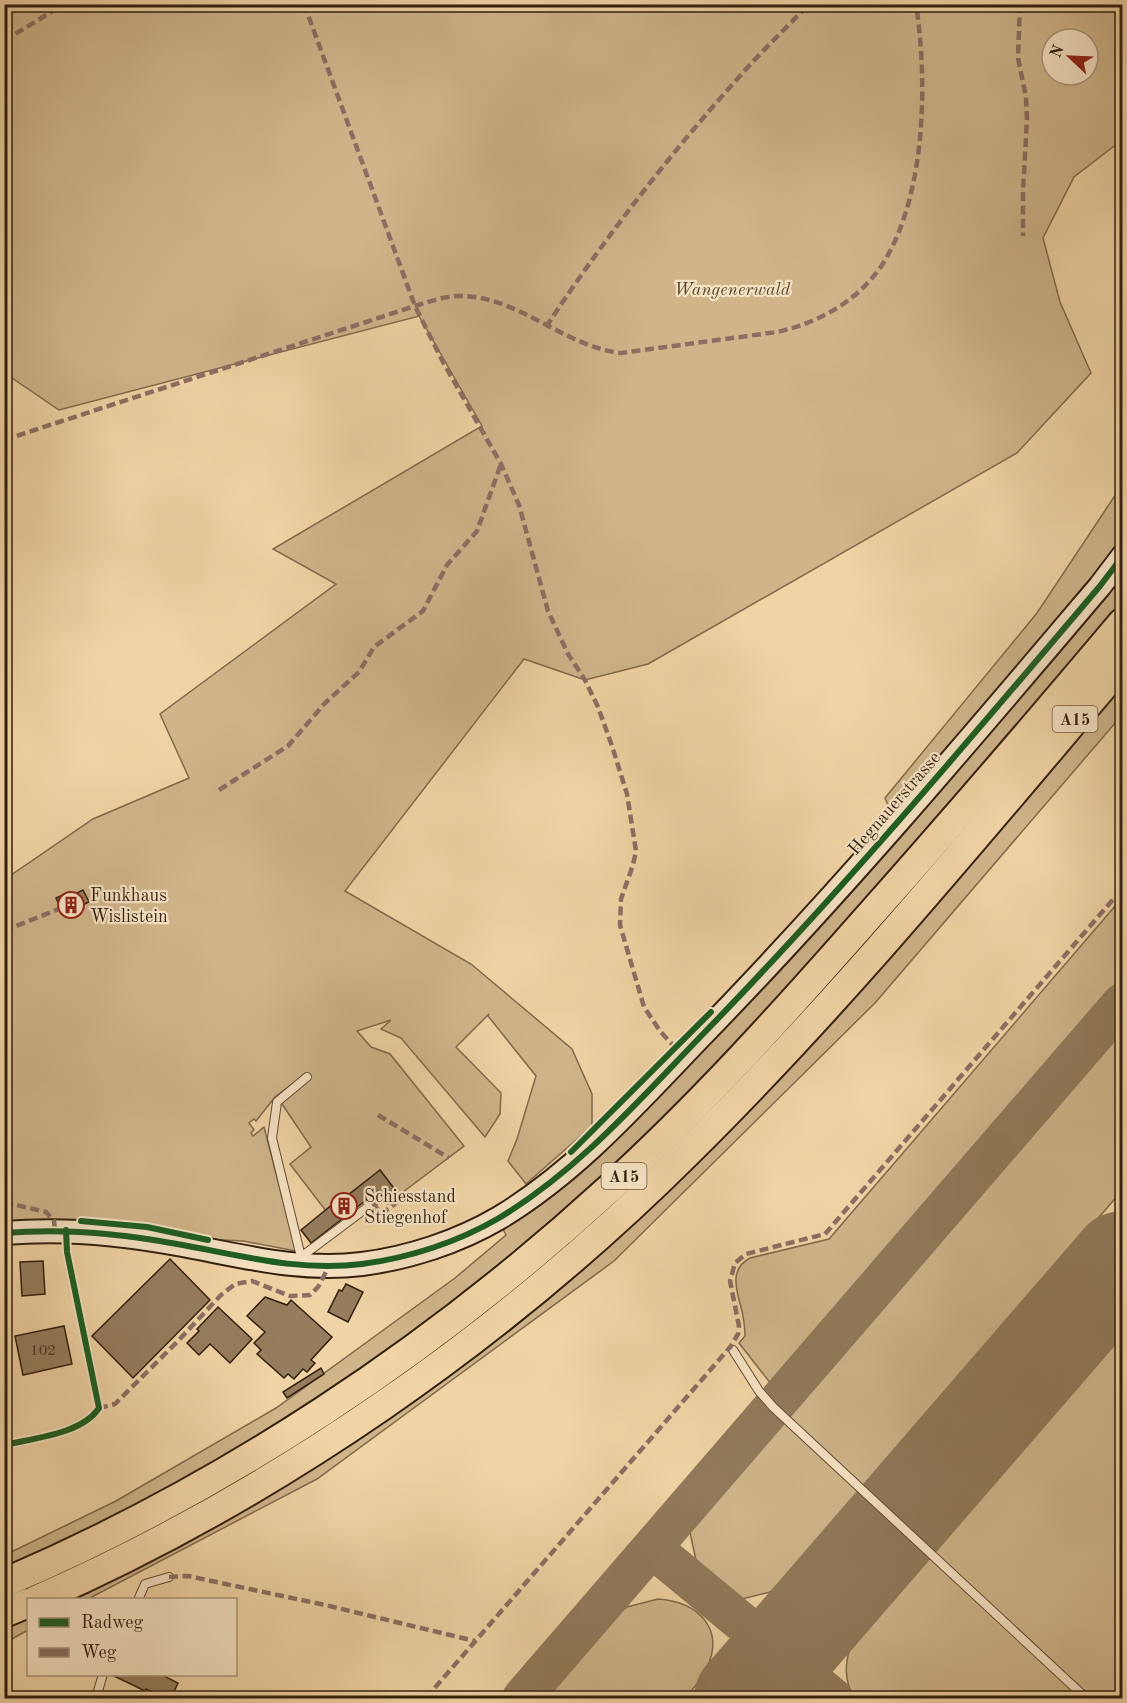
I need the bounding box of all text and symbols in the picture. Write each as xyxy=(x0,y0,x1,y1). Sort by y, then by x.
north arrow xyxy=(1040,27,1100,87)
text: N xyxy=(1048,42,1068,61)
park label: Wangenerwald xyxy=(674,281,791,299)
road number: A15 xyxy=(1052,706,1098,732)
street label: Hegnauerstrasse xyxy=(845,749,944,859)
place label: Funkhaus Wislistein xyxy=(90,887,168,926)
building icon: Funkhaus Wislistein xyxy=(56,890,86,920)
road number: A15 xyxy=(602,1163,646,1189)
place label: Schiesstand Stiegenhof xyxy=(364,1188,456,1227)
building icon: Schiesstand Stiegenhof xyxy=(329,1191,359,1221)
house number: 102 xyxy=(30,1344,56,1359)
legend xyxy=(27,1598,237,1676)
text: Radweg xyxy=(81,1614,144,1632)
text: Weg xyxy=(81,1644,117,1662)

